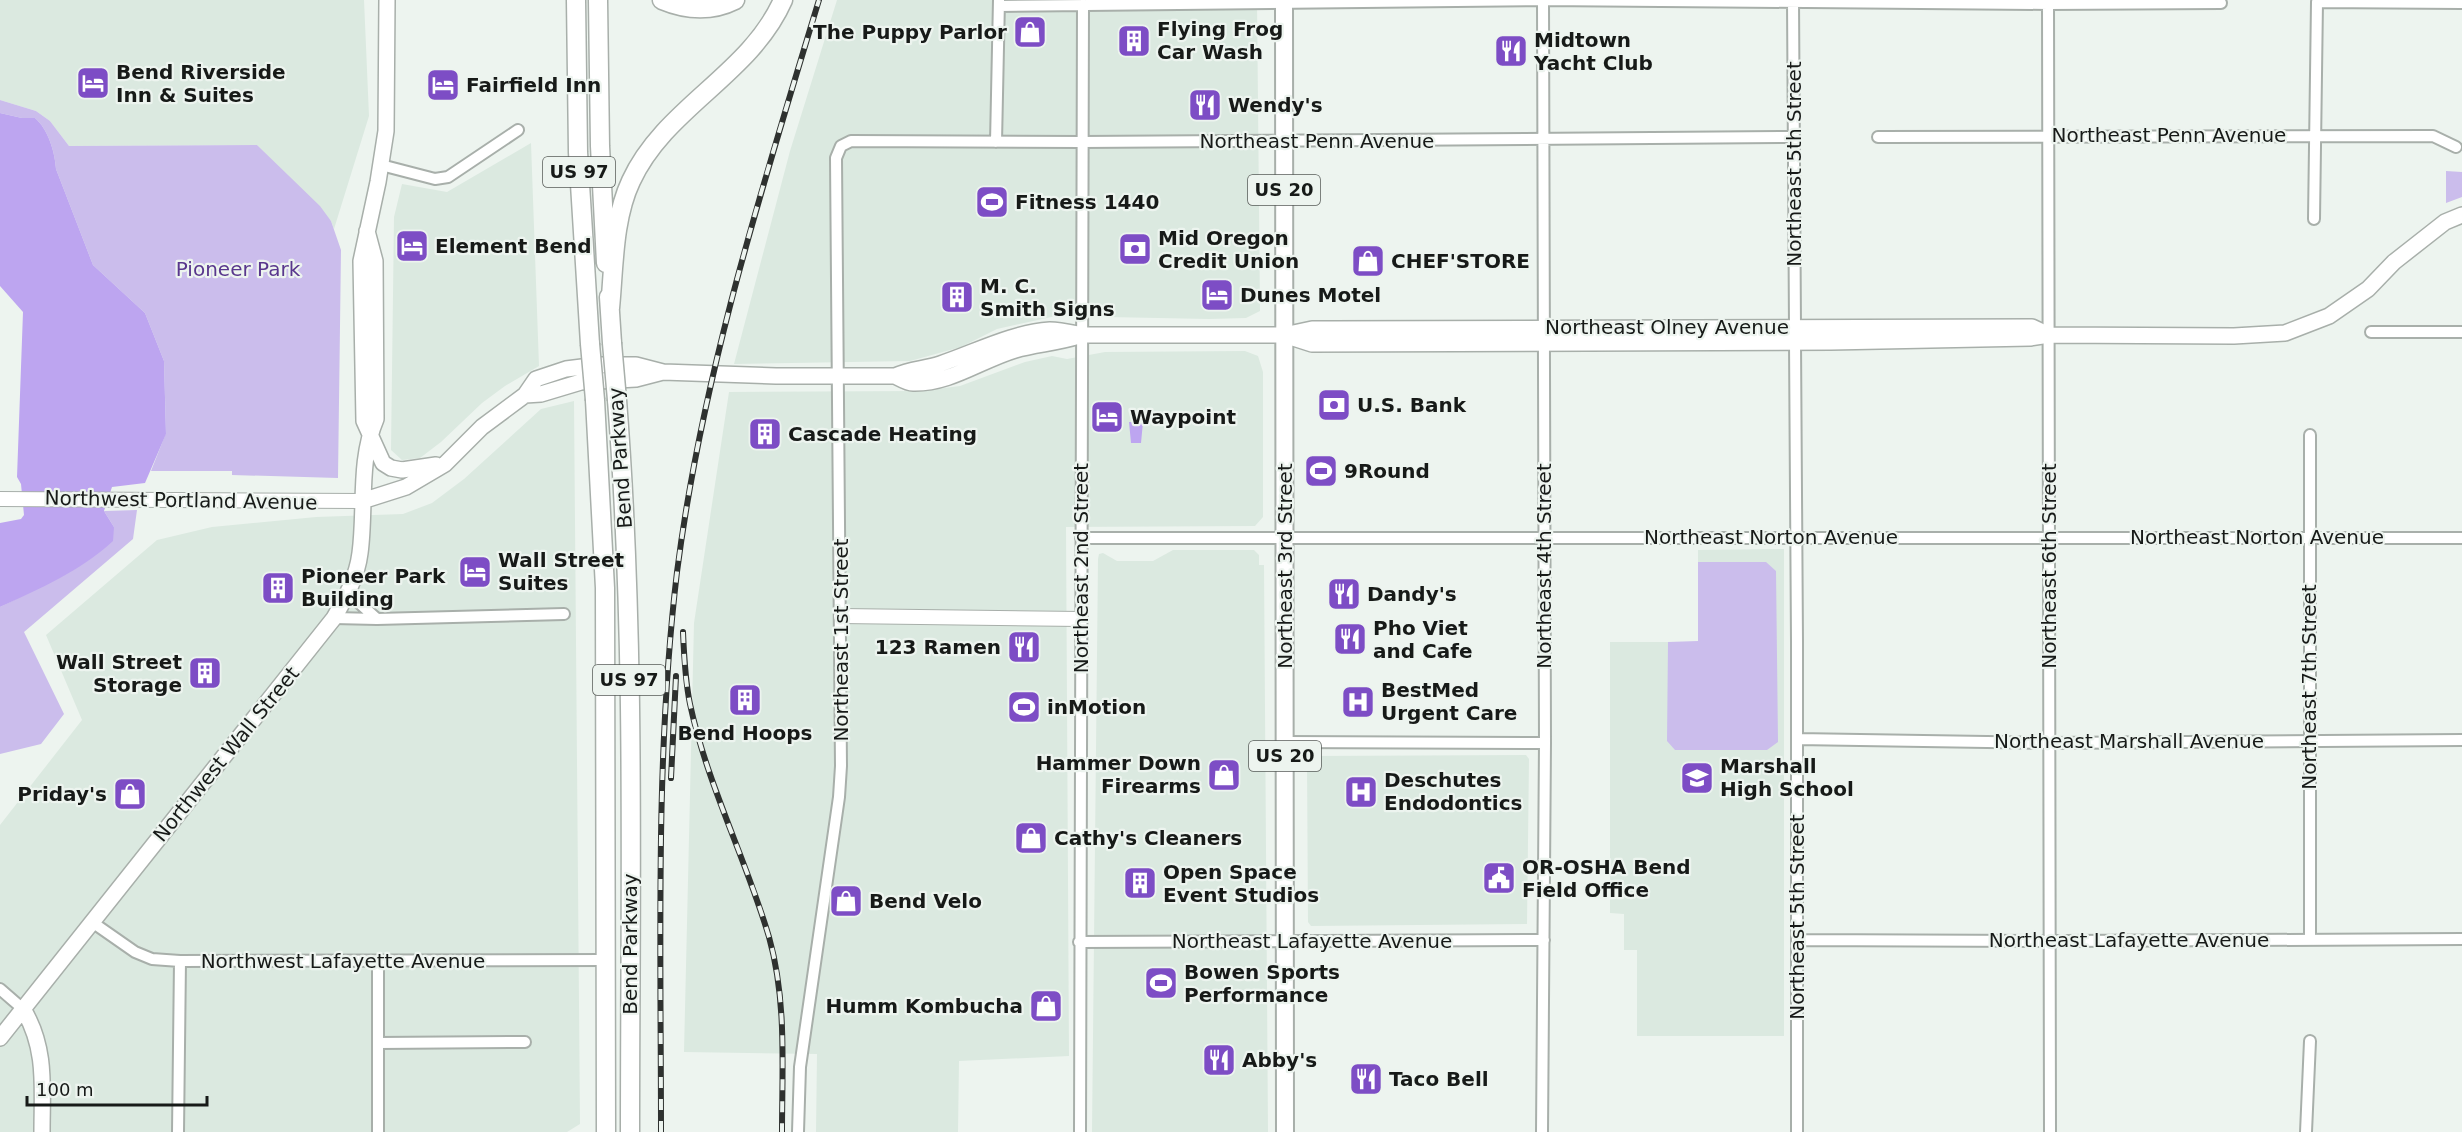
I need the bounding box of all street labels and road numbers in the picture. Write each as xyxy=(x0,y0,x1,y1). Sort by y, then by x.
street label: Northeast 5th Street xyxy=(1782,61,1806,267)
street label: Northeast Penn Avenue xyxy=(2052,123,2286,147)
street label: Northeast Penn Avenue xyxy=(1200,129,1434,153)
road number: US 97 xyxy=(543,157,615,187)
road number: US 20 xyxy=(1248,175,1320,205)
street label: Northeast Olney Avenue xyxy=(1545,315,1789,339)
street label: Bend Parkway xyxy=(603,386,637,529)
street label: Northeast 2nd Street xyxy=(1069,463,1093,673)
street label: Northeast 3rd Street xyxy=(1273,463,1297,669)
street label: Northeast 4th Street xyxy=(1532,463,1556,669)
street label: Northeast 6th Street xyxy=(2037,463,2061,669)
street label: Northwest Portland Avenue xyxy=(44,486,318,514)
street label: Northeast Norton Avenue xyxy=(1644,525,1898,549)
street label: Northeast Norton Avenue xyxy=(2130,525,2384,549)
street label: Northeast 1st Street xyxy=(829,538,853,742)
street label: Northeast 7th Street xyxy=(2297,584,2321,790)
street label: Northwest Wall Street xyxy=(148,662,304,846)
road number: US 97 xyxy=(593,665,665,695)
street label: Northeast Marshall Avenue xyxy=(1994,729,2264,753)
road number: US 20 xyxy=(1249,741,1321,771)
street label: Northeast 5th Street xyxy=(1785,814,1809,1020)
street label: Bend Parkway xyxy=(618,873,642,1015)
street label: Northeast Lafayette Avenue xyxy=(1989,928,2269,952)
street label: Northeast Lafayette Avenue xyxy=(1172,929,1452,953)
street label: Northwest Lafayette Avenue xyxy=(201,949,485,973)

